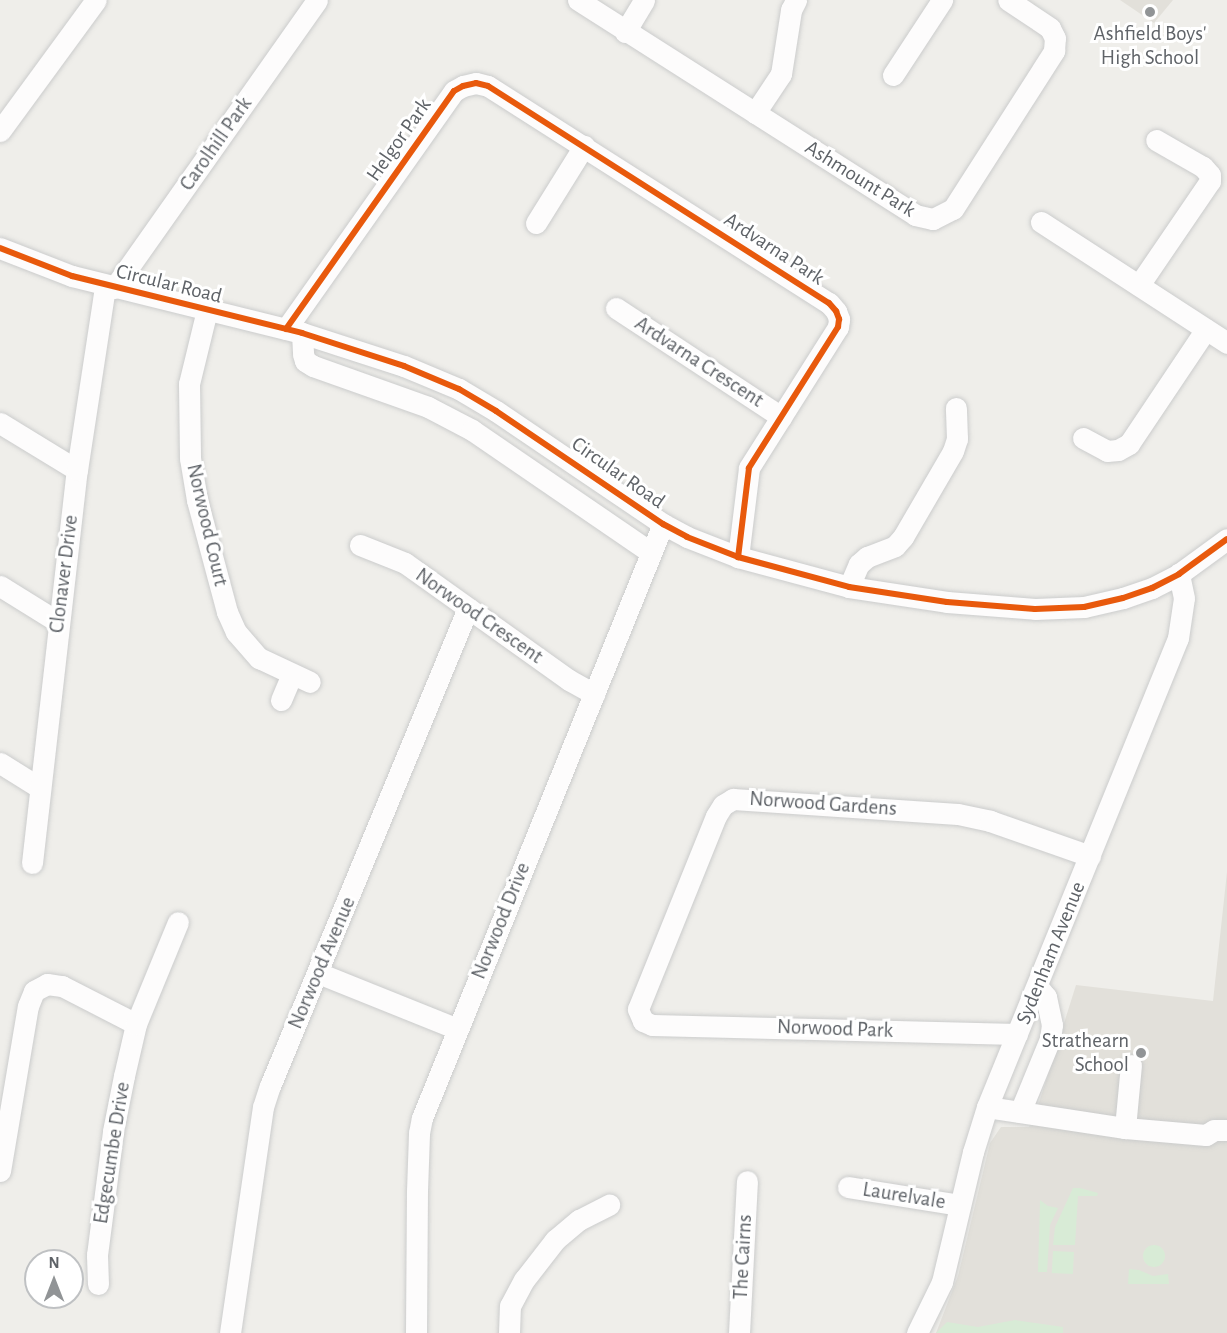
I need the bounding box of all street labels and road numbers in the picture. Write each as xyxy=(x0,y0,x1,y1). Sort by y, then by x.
street label: Carolhill Park xyxy=(174,92,258,196)
street label: Helgor Park xyxy=(361,94,437,186)
street label: Ashmount Park xyxy=(800,135,920,223)
street label: Ardvarna Park xyxy=(719,207,829,291)
street label: Circular Road xyxy=(113,259,225,309)
street label: Ardvarna Crescent xyxy=(630,311,768,413)
street label: Circular Road xyxy=(566,432,670,514)
street label: Norwood Court xyxy=(181,461,233,589)
street label: Clonaver Drive xyxy=(44,514,84,634)
street label: Norwood Crescent xyxy=(410,563,548,669)
street label: Norwood Gardens xyxy=(748,786,898,822)
street label: Norwood Drive xyxy=(466,859,536,983)
street label: Sydenham Avenue xyxy=(1011,878,1091,1028)
street label: Norwood Avenue xyxy=(283,893,361,1033)
street label: Norwood Park xyxy=(777,1014,893,1044)
street label: Edgecumbe Drive xyxy=(88,1080,136,1226)
street label: Laurelvale xyxy=(861,1177,947,1215)
street label: The Cairns xyxy=(728,1214,758,1300)

